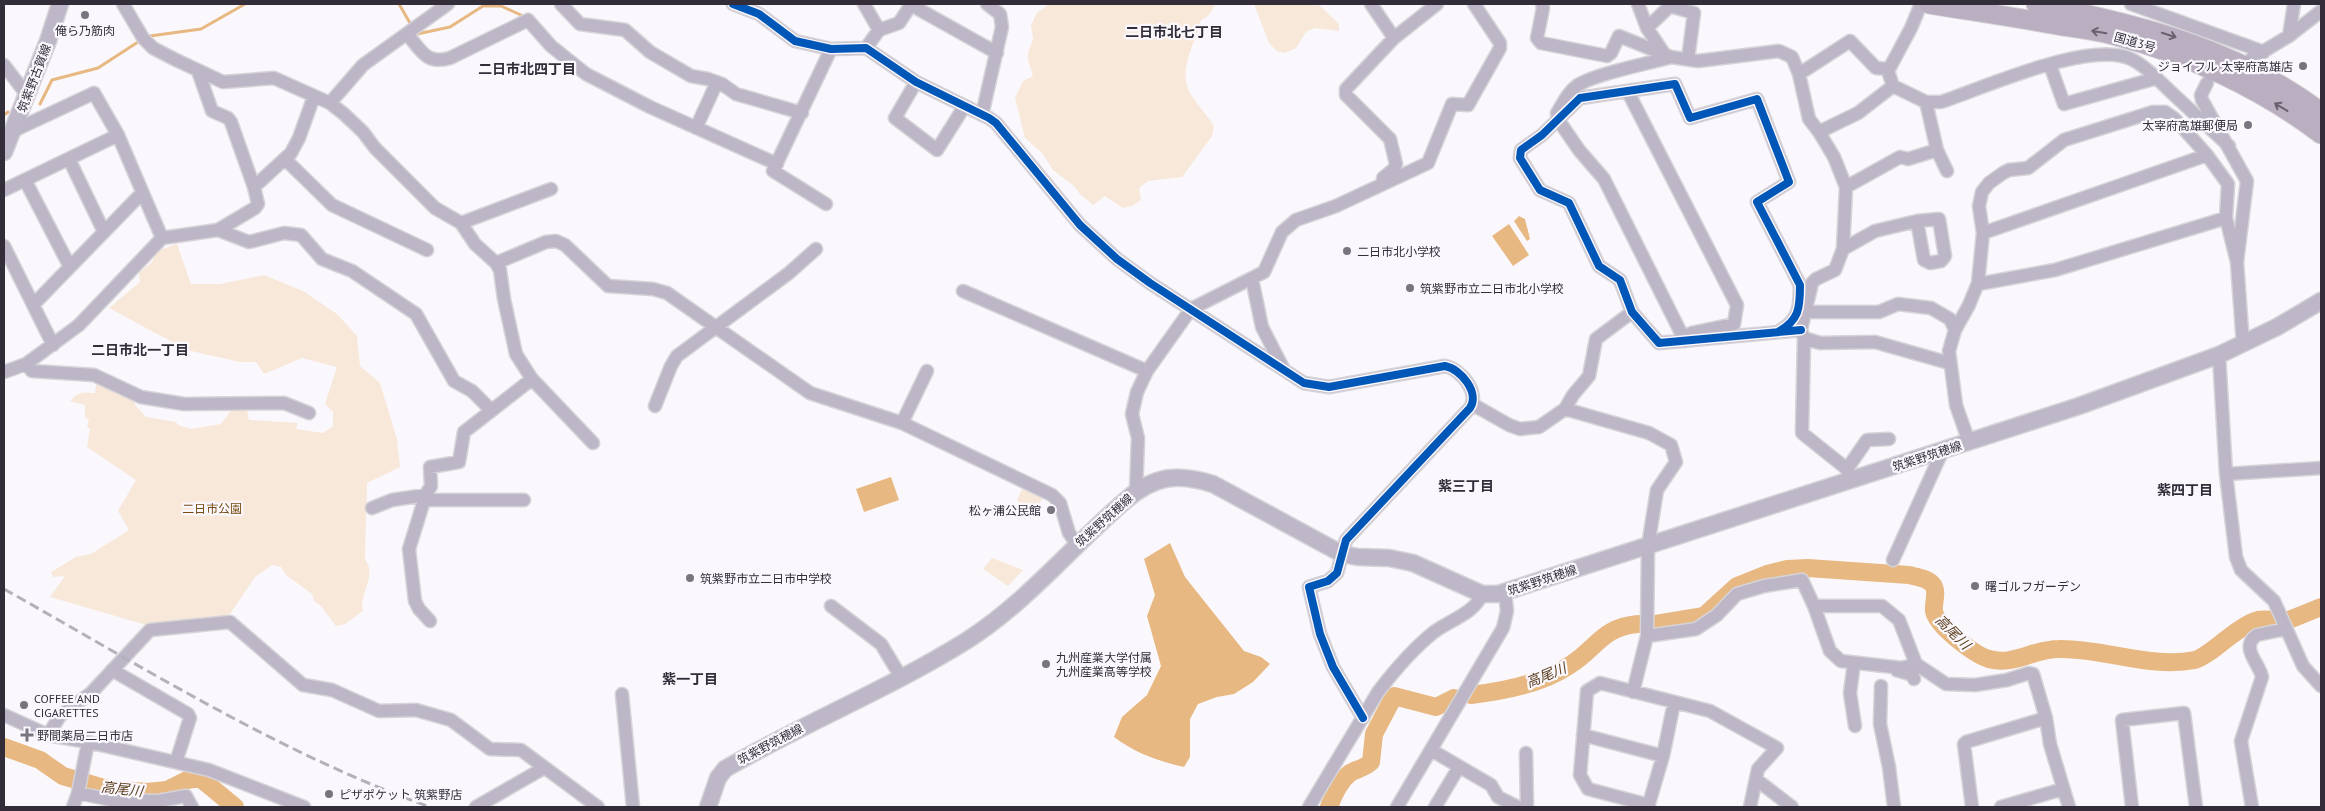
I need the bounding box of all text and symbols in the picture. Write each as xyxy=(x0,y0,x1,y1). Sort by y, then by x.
marker: 俺ら乃筋肉 xyxy=(79,9,91,21)
place label: 俺ら乃筋肉 xyxy=(55,23,115,38)
district label: 二日市北七丁目 xyxy=(1125,23,1223,41)
one-way arrow xyxy=(2092,27,2108,37)
street label: 国道3号 xyxy=(2112,29,2158,55)
one-way arrow xyxy=(2160,31,2176,40)
street label: 筑紫野古賀線 xyxy=(14,42,54,114)
place label: ジョイフル 太宰府高雄店 xyxy=(2158,59,2293,74)
district label: 二日市北四丁目 xyxy=(478,60,576,78)
marker: ジョイフル 太宰府高雄店 xyxy=(2297,60,2309,72)
one-way arrow xyxy=(2274,102,2288,112)
place label: 太宰府高雄郵便局 xyxy=(2142,118,2238,133)
marker: 太宰府高雄郵便局 xyxy=(2242,119,2254,131)
place label: 二日市北小学校 xyxy=(1357,244,1441,259)
marker: 二日市北小学校 xyxy=(1341,245,1353,257)
place label: 筑紫野市立二日市北小学校 xyxy=(1420,281,1564,296)
marker: 筑紫野市立二日市北小学校 xyxy=(1404,282,1416,294)
district label: 二日市北一丁目 xyxy=(91,341,189,359)
street label: 筑紫野筑穂線 xyxy=(1890,438,1964,474)
district label: 紫三丁目 xyxy=(1438,477,1494,495)
district label: 紫四丁目 xyxy=(2157,481,2213,499)
street label: 筑紫野筑穂線 xyxy=(1072,490,1136,550)
park label: 二日市公園 xyxy=(182,501,242,516)
place label: 松ヶ浦公民館 xyxy=(969,503,1041,518)
marker: 松ヶ浦公民館 xyxy=(1045,504,1057,516)
street label: 筑紫野筑穂線 xyxy=(1505,562,1579,598)
place label: 筑紫野市立二日市中学校 xyxy=(700,571,832,586)
marker: 筑紫野市立二日市中学校 xyxy=(684,572,696,584)
place label: 曙ゴルフガーデン xyxy=(1985,579,2081,594)
marker: 曙ゴルフガーデン xyxy=(1969,580,1981,592)
water label: 高尾川 xyxy=(1932,611,1976,655)
place label: 九州産業大学付属 九州産業高等学校 xyxy=(1056,650,1152,679)
marker: 九州産業大学付属 九州産業高等学校 xyxy=(1040,658,1052,670)
water label: 高尾川 xyxy=(1523,658,1571,691)
district label: 紫一丁目 xyxy=(662,670,718,688)
place label: COFFEE AND CIGARETTES xyxy=(34,691,100,720)
marker: COFFEE AND CIGARETTES xyxy=(18,699,30,711)
street label: 筑紫野筑穂線 xyxy=(735,720,805,768)
place label: 野間薬局二日市店 xyxy=(37,728,133,743)
marker: 野間薬局二日市店 xyxy=(21,729,33,741)
water label: 高尾川 xyxy=(100,778,146,801)
place label: ピザポケット 筑紫野店 xyxy=(339,787,462,802)
marker: ピザポケット 筑紫野店 xyxy=(323,788,335,800)

